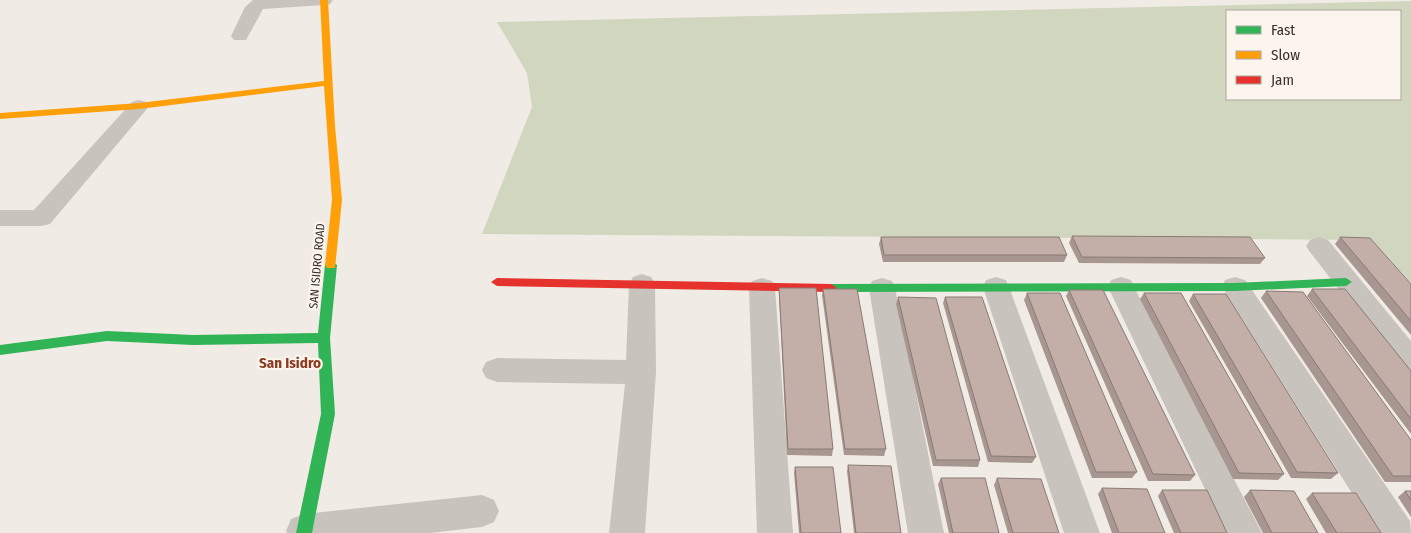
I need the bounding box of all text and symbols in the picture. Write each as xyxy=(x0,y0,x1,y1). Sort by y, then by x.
legend xyxy=(1226,10,1401,100)
text: Fast xyxy=(1271,21,1295,39)
text: Slow xyxy=(1271,46,1300,64)
text: Jam xyxy=(1271,71,1294,89)
street label: SAN ISIDRO ROAD xyxy=(306,223,328,309)
district label: San Isidro xyxy=(259,354,321,372)

